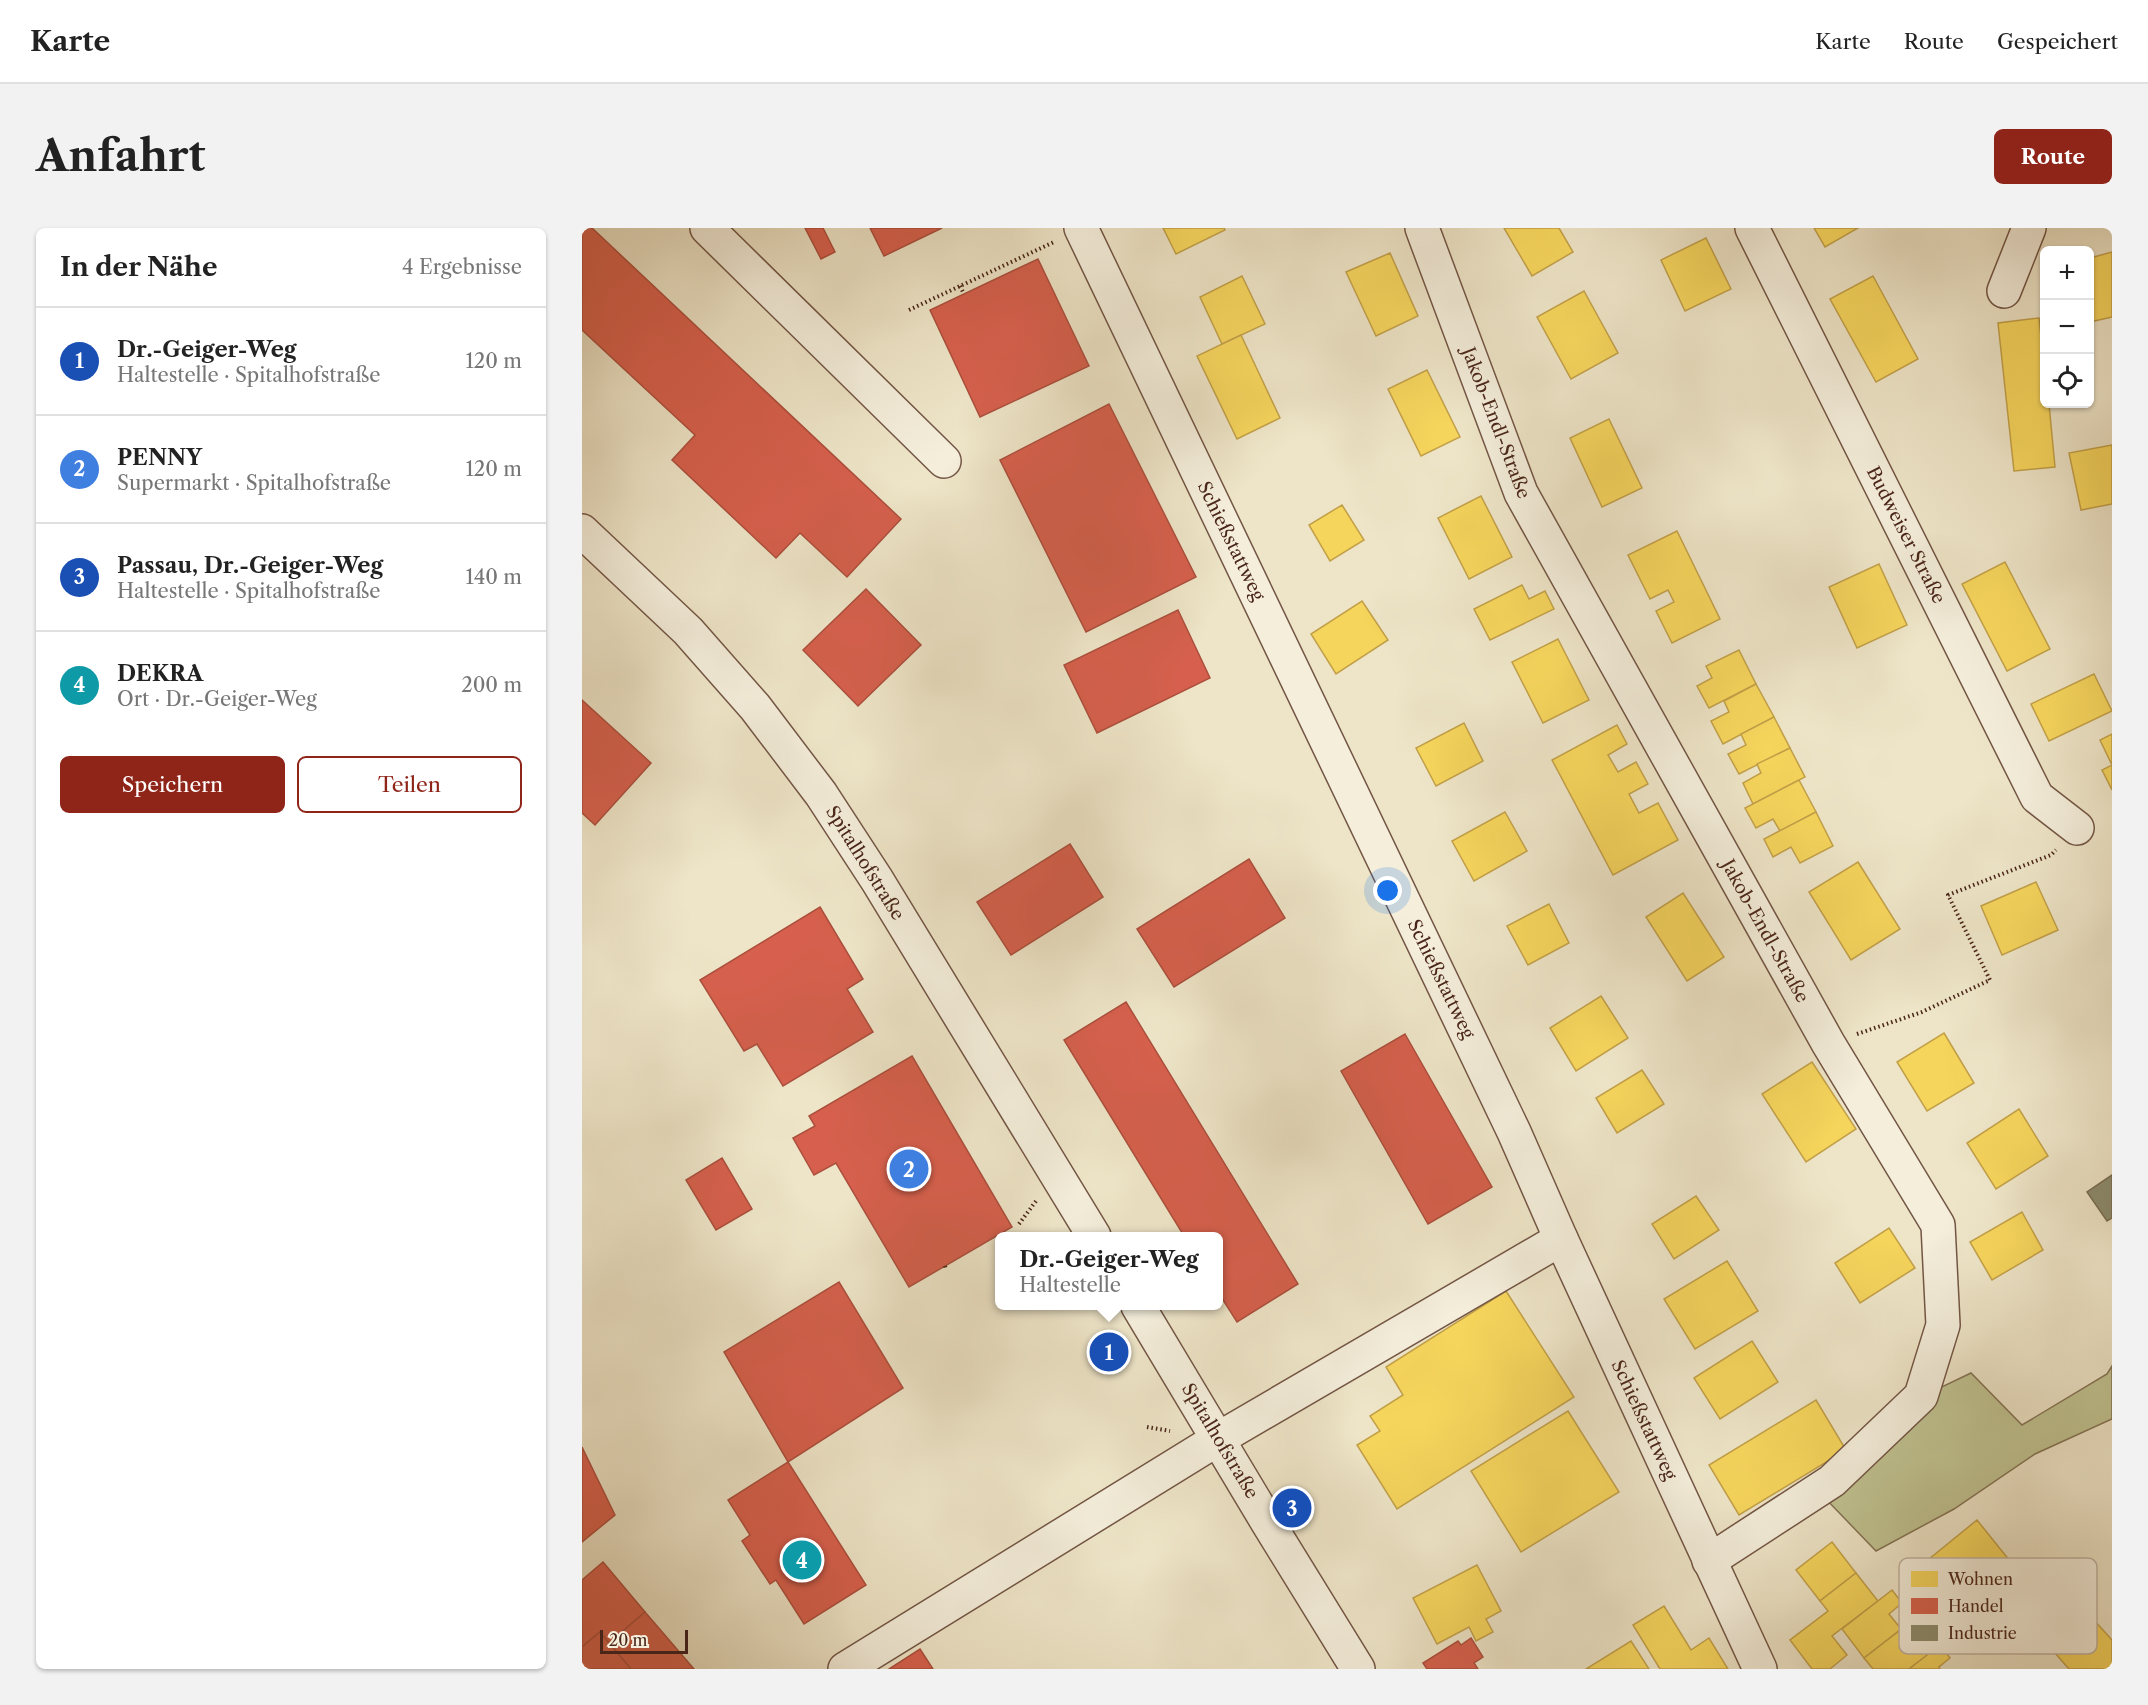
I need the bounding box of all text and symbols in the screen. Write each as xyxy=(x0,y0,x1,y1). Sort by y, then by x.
text: Karte xyxy=(30,24,110,58)
text: Karte xyxy=(1815,29,1871,54)
text: Route xyxy=(1904,29,1964,54)
text: Gespeichert xyxy=(1997,29,2118,54)
button: Route xyxy=(1994,129,2112,184)
text: Anfahrt xyxy=(36,130,205,182)
map controls xyxy=(2040,246,2094,408)
button: + xyxy=(2040,246,2094,300)
text: In der Nähe xyxy=(60,251,217,283)
text: 4 Ergebnisse xyxy=(402,255,522,279)
button: − xyxy=(2040,300,2094,354)
text: Dr.-Geiger-Weg xyxy=(117,336,297,363)
street label: Jakob-Endl-Straße xyxy=(1456,341,1535,502)
text: 1 xyxy=(75,349,84,373)
text: 120 m xyxy=(465,349,522,373)
button: locate xyxy=(2040,354,2094,408)
text: Haltestelle · Spitalhofstraße xyxy=(117,363,380,387)
text: PENNY xyxy=(117,444,202,471)
text: 2 xyxy=(74,457,85,481)
text: 120 m xyxy=(465,457,522,481)
street label: Budweiser Straße xyxy=(1862,463,1950,607)
text: Supermarkt · Spitalhofstraße xyxy=(117,471,391,495)
street label: Schießstattweg xyxy=(1193,478,1270,605)
text: Passau, Dr.-Geiger-Weg xyxy=(117,552,383,579)
text: 3 xyxy=(74,565,85,589)
text: 140 m xyxy=(465,565,522,589)
text: Haltestelle · Spitalhofstraße xyxy=(117,579,380,603)
text: DEKRA xyxy=(117,660,203,687)
text: 4 xyxy=(74,673,85,697)
text: 200 m xyxy=(461,673,522,697)
text: Ort · Dr.-Geiger-Weg xyxy=(117,687,317,711)
button: Speichern xyxy=(60,756,285,813)
button: Teilen xyxy=(297,756,522,813)
street label: Spitalhofstraße xyxy=(821,802,909,924)
street label: Jakob-Endl-Straße xyxy=(1715,853,1813,1006)
your location xyxy=(1373,876,1402,905)
street label: Schießstattweg xyxy=(1403,916,1480,1043)
pin: 2 xyxy=(890,1146,928,1192)
popup xyxy=(995,1232,1223,1310)
text: Dr.-Geiger-Weg xyxy=(1019,1246,1199,1273)
text: Haltestelle xyxy=(1019,1273,1121,1297)
pin: 1 xyxy=(1090,1330,1128,1374)
street label: Schießstattweg xyxy=(1607,1356,1682,1484)
street label: Spitalhofstraße xyxy=(1177,1379,1263,1503)
pin: 3 xyxy=(1272,1486,1312,1530)
pin: 4 xyxy=(782,1538,822,1582)
legend xyxy=(1899,1558,2097,1654)
text: Wohnen xyxy=(1947,1569,2013,1589)
text: Handel xyxy=(1948,1596,2004,1616)
text: Industrie xyxy=(1948,1623,2017,1643)
scale bar xyxy=(600,1627,688,1654)
text: 20 m xyxy=(609,1630,648,1650)

